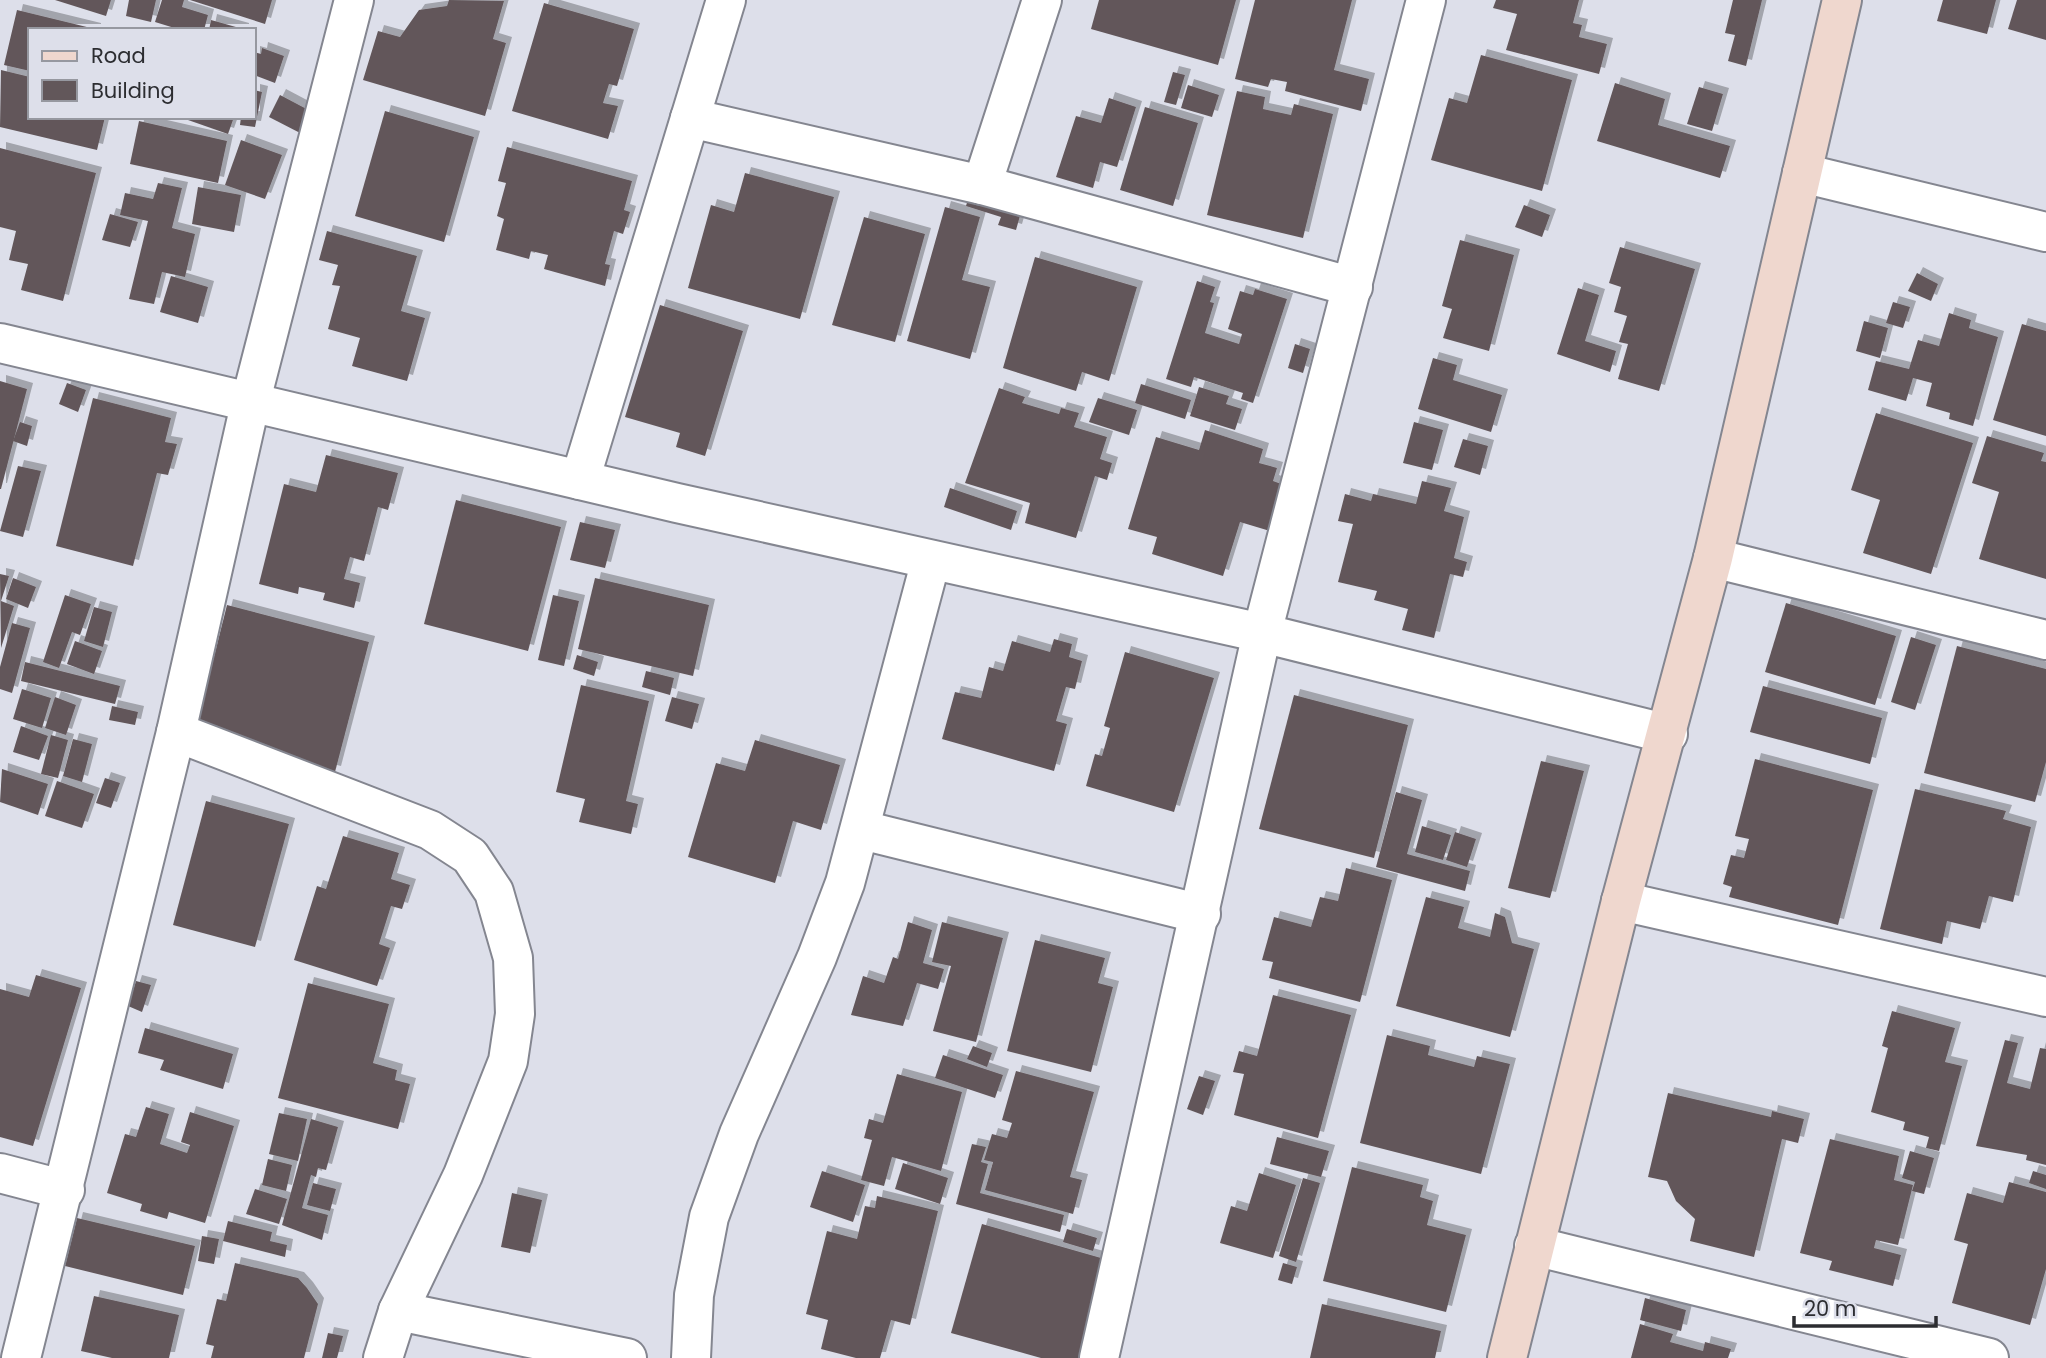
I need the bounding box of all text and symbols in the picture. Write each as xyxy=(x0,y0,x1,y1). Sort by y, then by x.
legend xyxy=(28,28,256,119)
text: Road xyxy=(91,41,146,70)
text: Building xyxy=(91,76,175,105)
scale bar xyxy=(1794,1284,1936,1328)
text: 20 m xyxy=(1804,1294,1857,1323)

